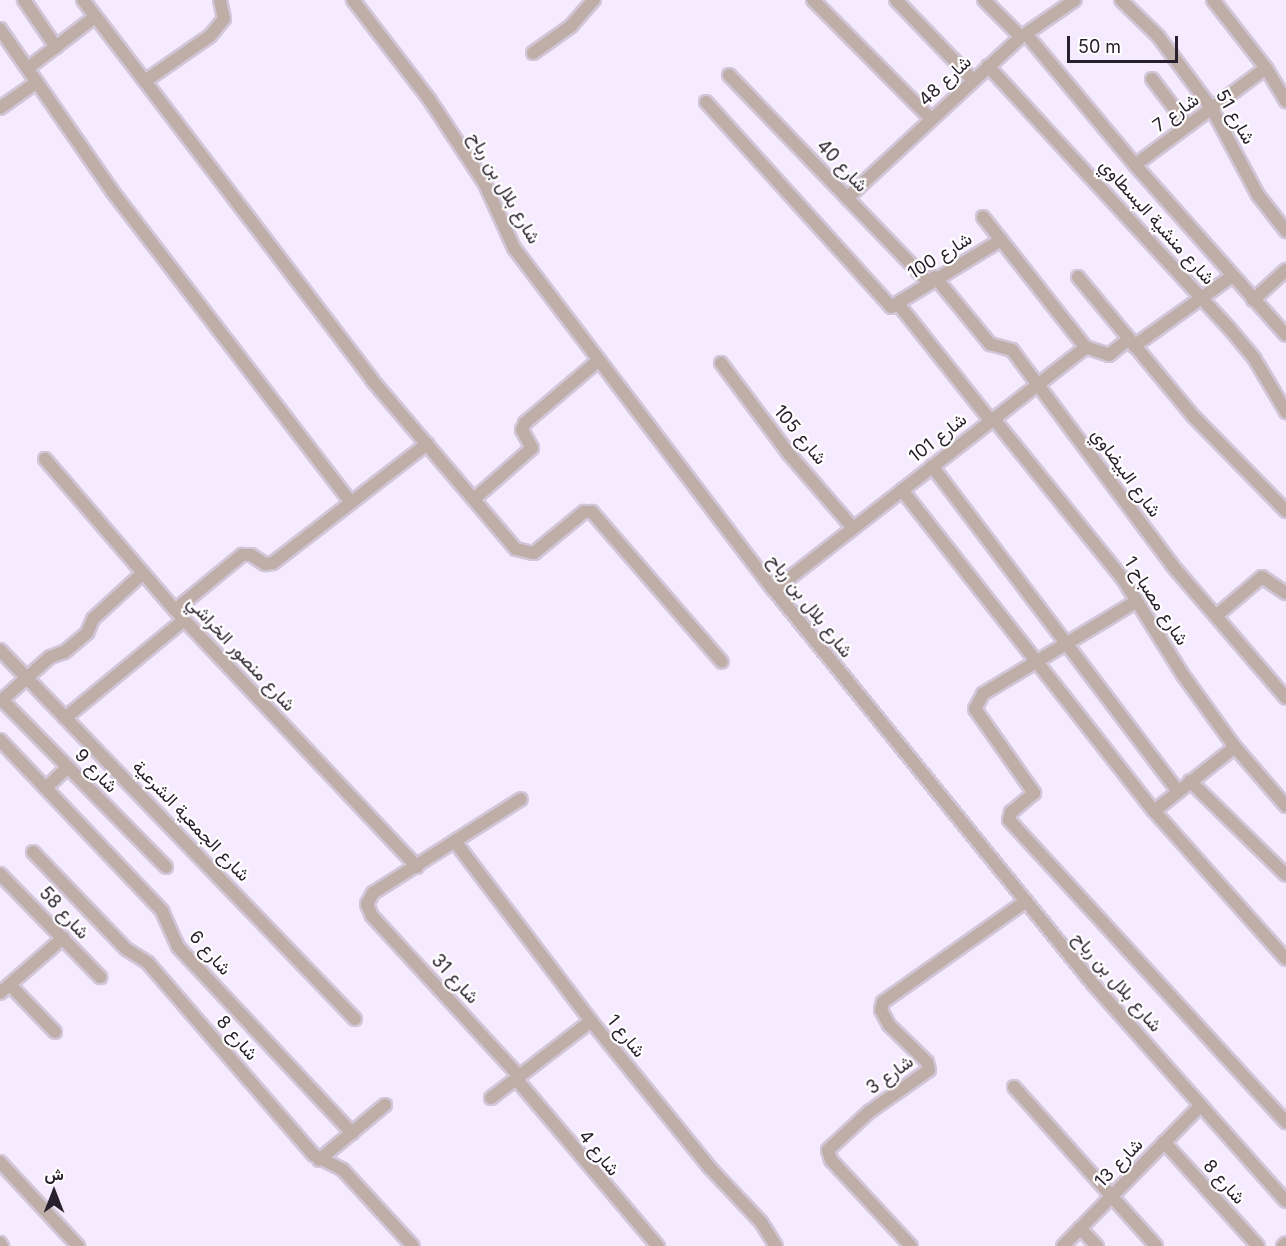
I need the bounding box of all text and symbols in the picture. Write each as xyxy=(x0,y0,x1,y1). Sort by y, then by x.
scale bar xyxy=(1070,24,1181,62)
text: 50 m xyxy=(1078,36,1121,57)
street label: شارع 48 xyxy=(914,51,976,111)
street label: شارع 51 xyxy=(1211,86,1259,148)
street label: شارع 7 xyxy=(1149,89,1203,137)
street label: شارع بلال بن رباح xyxy=(463,128,545,248)
street label: شارع 40 xyxy=(812,135,872,197)
street label: شارع منشية البسطاوي xyxy=(1095,155,1219,289)
street label: شارع 100 xyxy=(904,228,976,284)
street label: شارع 105 xyxy=(769,401,831,469)
street label: شارع 101 xyxy=(905,409,971,467)
street label: شارع البيضاوي xyxy=(1087,424,1165,522)
street label: شارع بلال بن رباح xyxy=(763,550,857,662)
street label: شارع مصباح 1 xyxy=(1119,552,1193,650)
street label: شارع منصور الخراشي xyxy=(182,592,300,716)
street label: شارع 9 xyxy=(70,745,122,797)
street label: شارع الجمعية الشرعية xyxy=(128,756,254,886)
street label: شارع 58 xyxy=(35,882,93,944)
street label: شارع 6 xyxy=(184,926,236,980)
street label: شارع بلال بن رباح xyxy=(1068,928,1166,1036)
street label: شارع 31 xyxy=(427,950,483,1008)
street label: شارع 1 xyxy=(602,1010,650,1062)
street label: شارع 8 xyxy=(212,1011,262,1065)
street label: شارع 3 xyxy=(862,1051,918,1099)
street label: شارع 4 xyxy=(574,1126,624,1180)
street label: شارع 13 xyxy=(1090,1134,1148,1192)
street label: شارع 8 xyxy=(1198,1155,1250,1209)
north arrow xyxy=(24,1162,84,1222)
text: ش xyxy=(44,1164,64,1184)

